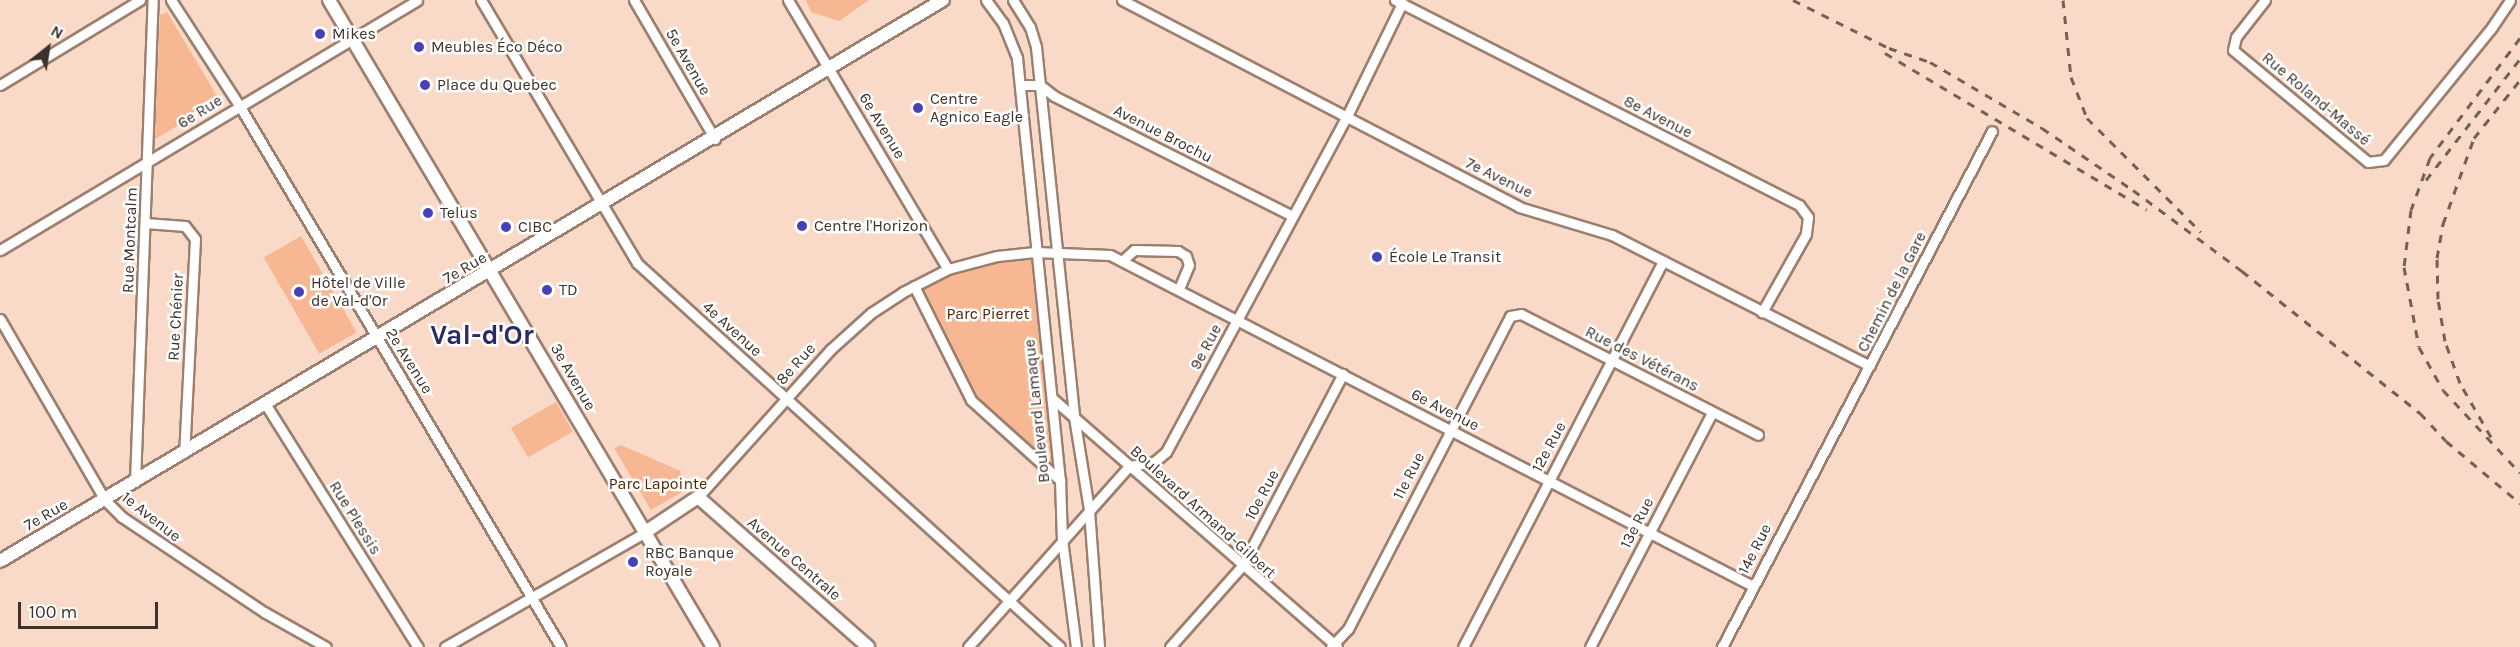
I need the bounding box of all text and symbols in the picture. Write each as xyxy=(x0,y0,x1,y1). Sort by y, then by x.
north arrow xyxy=(18,18,78,78)
text: N xyxy=(48,21,67,43)
place label: Mikes xyxy=(332,24,376,44)
street label: 5e Avenue xyxy=(661,25,715,99)
marker: Mikes xyxy=(313,27,327,41)
place label: Meubles Éco Déco xyxy=(431,37,562,57)
marker: Meubles Éco Déco xyxy=(412,40,426,54)
street label: Rue Roland-Massé xyxy=(2258,48,2374,150)
place label: Place du Quebec xyxy=(437,75,557,95)
marker: Place du Quebec xyxy=(418,78,432,92)
street label: 6e Avenue xyxy=(855,89,909,163)
place label: Centre Agnico Eagle xyxy=(930,89,1023,127)
street label: 6e Rue xyxy=(174,91,226,133)
street label: 8e Avenue xyxy=(1620,92,1696,142)
marker: Centre Agnico Eagle xyxy=(911,101,925,115)
street label: Avenue Brochu xyxy=(1110,101,1216,167)
street label: 7e Avenue xyxy=(1462,154,1536,202)
street label: Rue Montcalm xyxy=(119,187,141,293)
place label: Telus xyxy=(440,203,478,223)
marker: Telus xyxy=(421,206,435,220)
place label: Centre l'Horizon xyxy=(814,216,928,236)
place label: CIBC xyxy=(518,217,552,237)
marker: Centre l'Horizon xyxy=(795,219,809,233)
marker: CIBC xyxy=(499,220,513,234)
street label: Chemin de la Gare xyxy=(1853,229,1931,355)
place label: École Le Transit xyxy=(1389,247,1501,267)
street label: 7e Rue xyxy=(440,248,490,288)
marker: École Le Transit xyxy=(1370,250,1384,264)
street label: Rue Chénier xyxy=(164,273,188,361)
place label: Hôtel de Ville de Val-d'Or xyxy=(311,273,405,311)
place label: TD xyxy=(559,280,578,300)
marker: TD xyxy=(540,283,554,297)
marker: Hôtel de Ville de Val-d'Or xyxy=(292,285,306,299)
street label: 4e Avenue xyxy=(698,297,766,361)
park label: Parc Pierret xyxy=(946,304,1030,324)
district label: Val-d'Or xyxy=(430,318,534,352)
street label: 9e Rue xyxy=(1186,321,1226,373)
street label: Rue des Vétérans xyxy=(1582,322,1702,396)
street label: 2e Avenue xyxy=(381,325,437,397)
street label: Boulevard Lamaque xyxy=(1020,338,1054,484)
street label: 8e Rue xyxy=(772,339,820,389)
street label: 3e Avenue xyxy=(546,340,600,414)
street label: 6e Avenue xyxy=(1408,385,1482,435)
street label: 12e Rue xyxy=(1528,419,1570,475)
street label: Boulevard Armand-Gilbert xyxy=(1126,441,1280,583)
street label: 11e Rue xyxy=(1389,449,1429,503)
street label: 10e Rue xyxy=(1241,466,1283,524)
park label: Parc Lapointe xyxy=(609,474,707,494)
street label: Rue Plessis xyxy=(325,478,385,558)
street label: 1e Avenue xyxy=(118,488,184,546)
street label: 13e Rue xyxy=(1616,494,1658,552)
street label: 7e Rue xyxy=(21,495,71,535)
street label: Avenue Centrale xyxy=(743,513,845,605)
street label: 14e Rue xyxy=(1734,521,1776,577)
place label: RBC Banque Royale xyxy=(645,543,734,581)
marker: RBC Banque Royale xyxy=(626,555,640,569)
scale bar xyxy=(21,590,160,628)
text: 100 m xyxy=(29,601,77,623)

